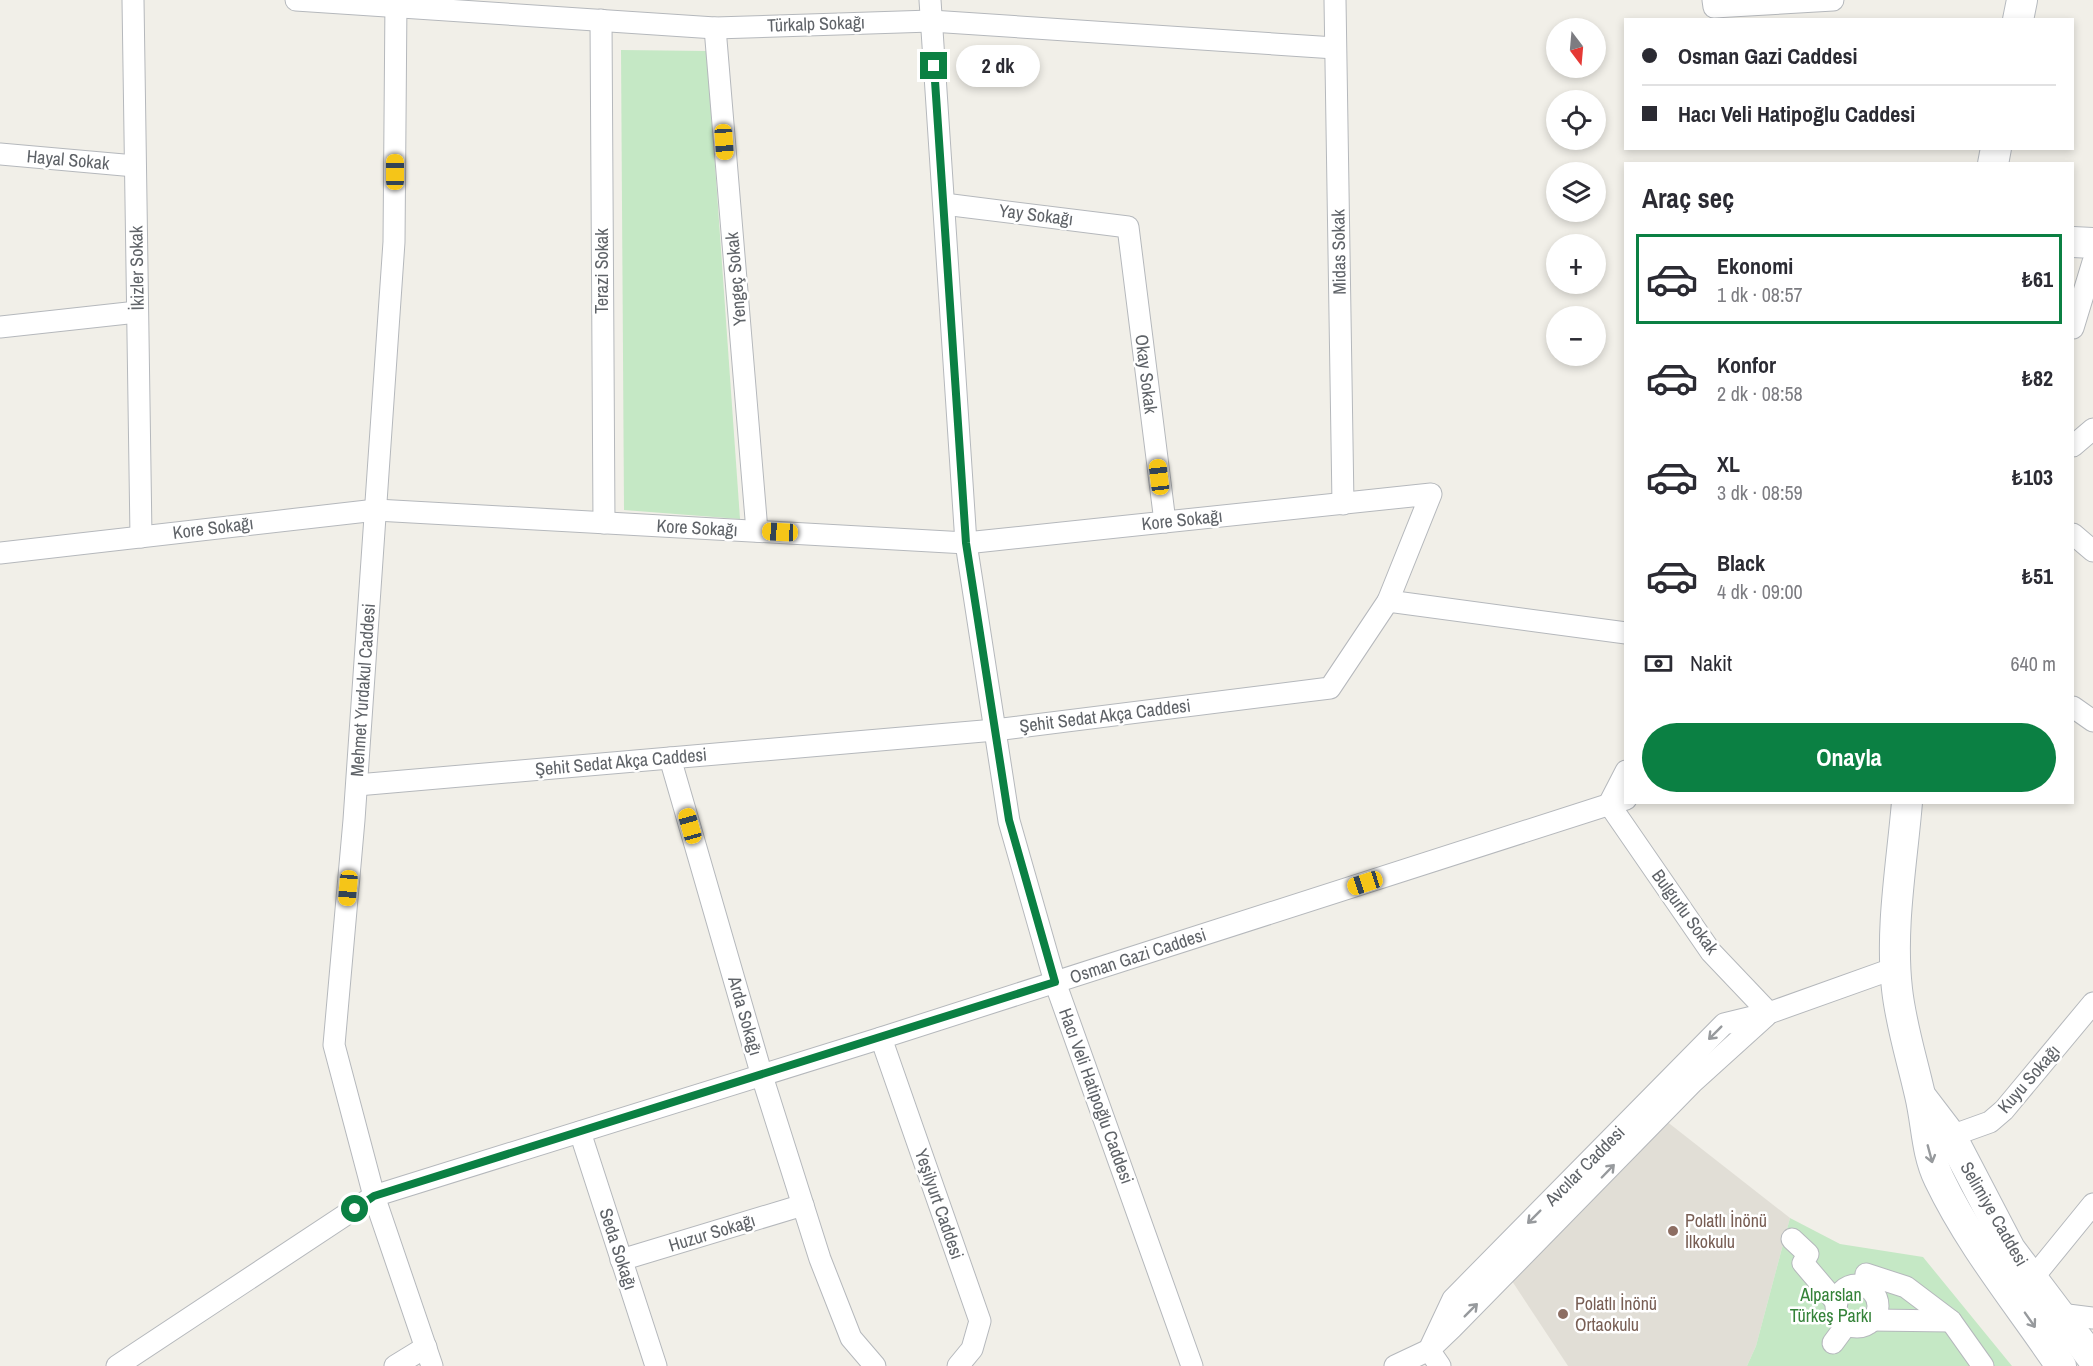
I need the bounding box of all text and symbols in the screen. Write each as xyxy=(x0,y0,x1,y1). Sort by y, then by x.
street label: Türkalp Sokağı xyxy=(767,9,865,38)
north arrow xyxy=(1546,18,1606,78)
map controls xyxy=(1546,18,1606,366)
text: Osman Gazi Caddesi xyxy=(1678,41,1857,71)
callout: 2 dk xyxy=(955,45,1039,87)
route end xyxy=(920,52,947,79)
text: 2 dk xyxy=(982,52,1014,79)
button: locate xyxy=(1546,90,1606,150)
text: Hacı Veli Hatipoğlu Caddesi xyxy=(1678,99,1915,129)
car xyxy=(714,123,734,161)
street label: Hayal Sokak xyxy=(26,143,111,176)
car xyxy=(386,154,404,190)
button: layers xyxy=(1546,162,1606,222)
text: Araç seç xyxy=(1642,180,1734,216)
street label: Yay Sokağı xyxy=(998,198,1075,231)
street label: Midas Sokak xyxy=(1325,209,1352,295)
street label: İkizler Sokak xyxy=(123,225,150,310)
street label: Terazi Sokak xyxy=(589,228,614,314)
street label: Yengeç Sokak xyxy=(719,231,752,327)
button: + xyxy=(1546,234,1606,294)
text: Ekonomi xyxy=(1717,251,1793,281)
icon: car xyxy=(1645,252,1699,306)
text: ₺61 xyxy=(2022,264,2053,294)
text: 1 dk · 08:57 xyxy=(1717,281,1803,308)
button: − xyxy=(1546,306,1606,366)
street label: Okay Sokak xyxy=(1129,333,1164,416)
text: Konfor xyxy=(1717,350,1776,380)
icon: car xyxy=(1645,351,1699,405)
text: ₺82 xyxy=(2022,363,2053,393)
text: 2 dk · 08:58 xyxy=(1717,380,1803,407)
text: XL xyxy=(1717,449,1740,479)
icon: car xyxy=(1645,450,1699,504)
car xyxy=(1148,458,1170,496)
text: ₺103 xyxy=(2012,462,2053,492)
text: 3 dk · 08:59 xyxy=(1717,479,1803,506)
street label: Kore Sokağı xyxy=(1140,503,1224,536)
street label: Kore Sokağı xyxy=(171,510,255,545)
street label: Kore Sokağı xyxy=(656,513,738,542)
car xyxy=(762,522,798,542)
text: Black xyxy=(1717,548,1765,578)
icon: car xyxy=(1645,549,1699,603)
text: ₺51 xyxy=(2022,561,2053,591)
text: 4 dk · 09:00 xyxy=(1717,578,1803,605)
street label: Mehmet Yurdakul Caddesi xyxy=(344,602,381,777)
icon: cash xyxy=(1642,647,1675,680)
text: Nakit xyxy=(1690,648,1732,678)
text: 640 m xyxy=(2010,650,2056,677)
street label: Şehit Sedat Akça Caddesi xyxy=(1018,693,1192,738)
button: Onayla xyxy=(1642,723,2056,792)
street label: Şehit Sedat Akça Caddesi xyxy=(534,742,708,781)
car xyxy=(676,806,704,846)
street label: Bulgurlu Sokak xyxy=(1646,864,1725,960)
car xyxy=(337,869,359,907)
car xyxy=(1345,869,1385,897)
street label: Osman Gazi Caddesi xyxy=(1066,922,1209,989)
street label: Arda Sokağı xyxy=(722,972,769,1058)
street label: Hacı Veli Hatipoğlu Caddesi xyxy=(1053,1004,1140,1187)
one-way arrow xyxy=(1708,1026,1723,1041)
street label: Kuyu Sokağı xyxy=(1992,1039,2066,1118)
street label: Avcılar Caddesi xyxy=(1538,1120,1630,1212)
one-way arrow xyxy=(1925,1144,1937,1163)
street label: Yeşilyurt Caddesi xyxy=(909,1145,970,1262)
street label: Selimiye Caddesi xyxy=(1954,1157,2034,1270)
one-way arrow xyxy=(1600,1164,1615,1179)
route start xyxy=(341,1195,368,1222)
street label: Seda Sokağı xyxy=(594,1205,643,1293)
street label: Huzur Sokağı xyxy=(665,1207,758,1258)
place label: Polatlı İnönü İlkokulu xyxy=(1685,1208,1767,1254)
one-way arrow xyxy=(1527,1209,1541,1224)
marker: Polatlı İnönü İlkokulu xyxy=(1666,1224,1680,1238)
park label: Alparslan Türkeş Parkı xyxy=(1790,1282,1872,1328)
place label: Polatlı İnönü Ortaokulu xyxy=(1575,1291,1657,1337)
one-way arrow xyxy=(1463,1302,1478,1317)
marker: Polatlı İnönü Ortaokulu xyxy=(1556,1307,1570,1321)
one-way arrow xyxy=(2024,1312,2036,1328)

